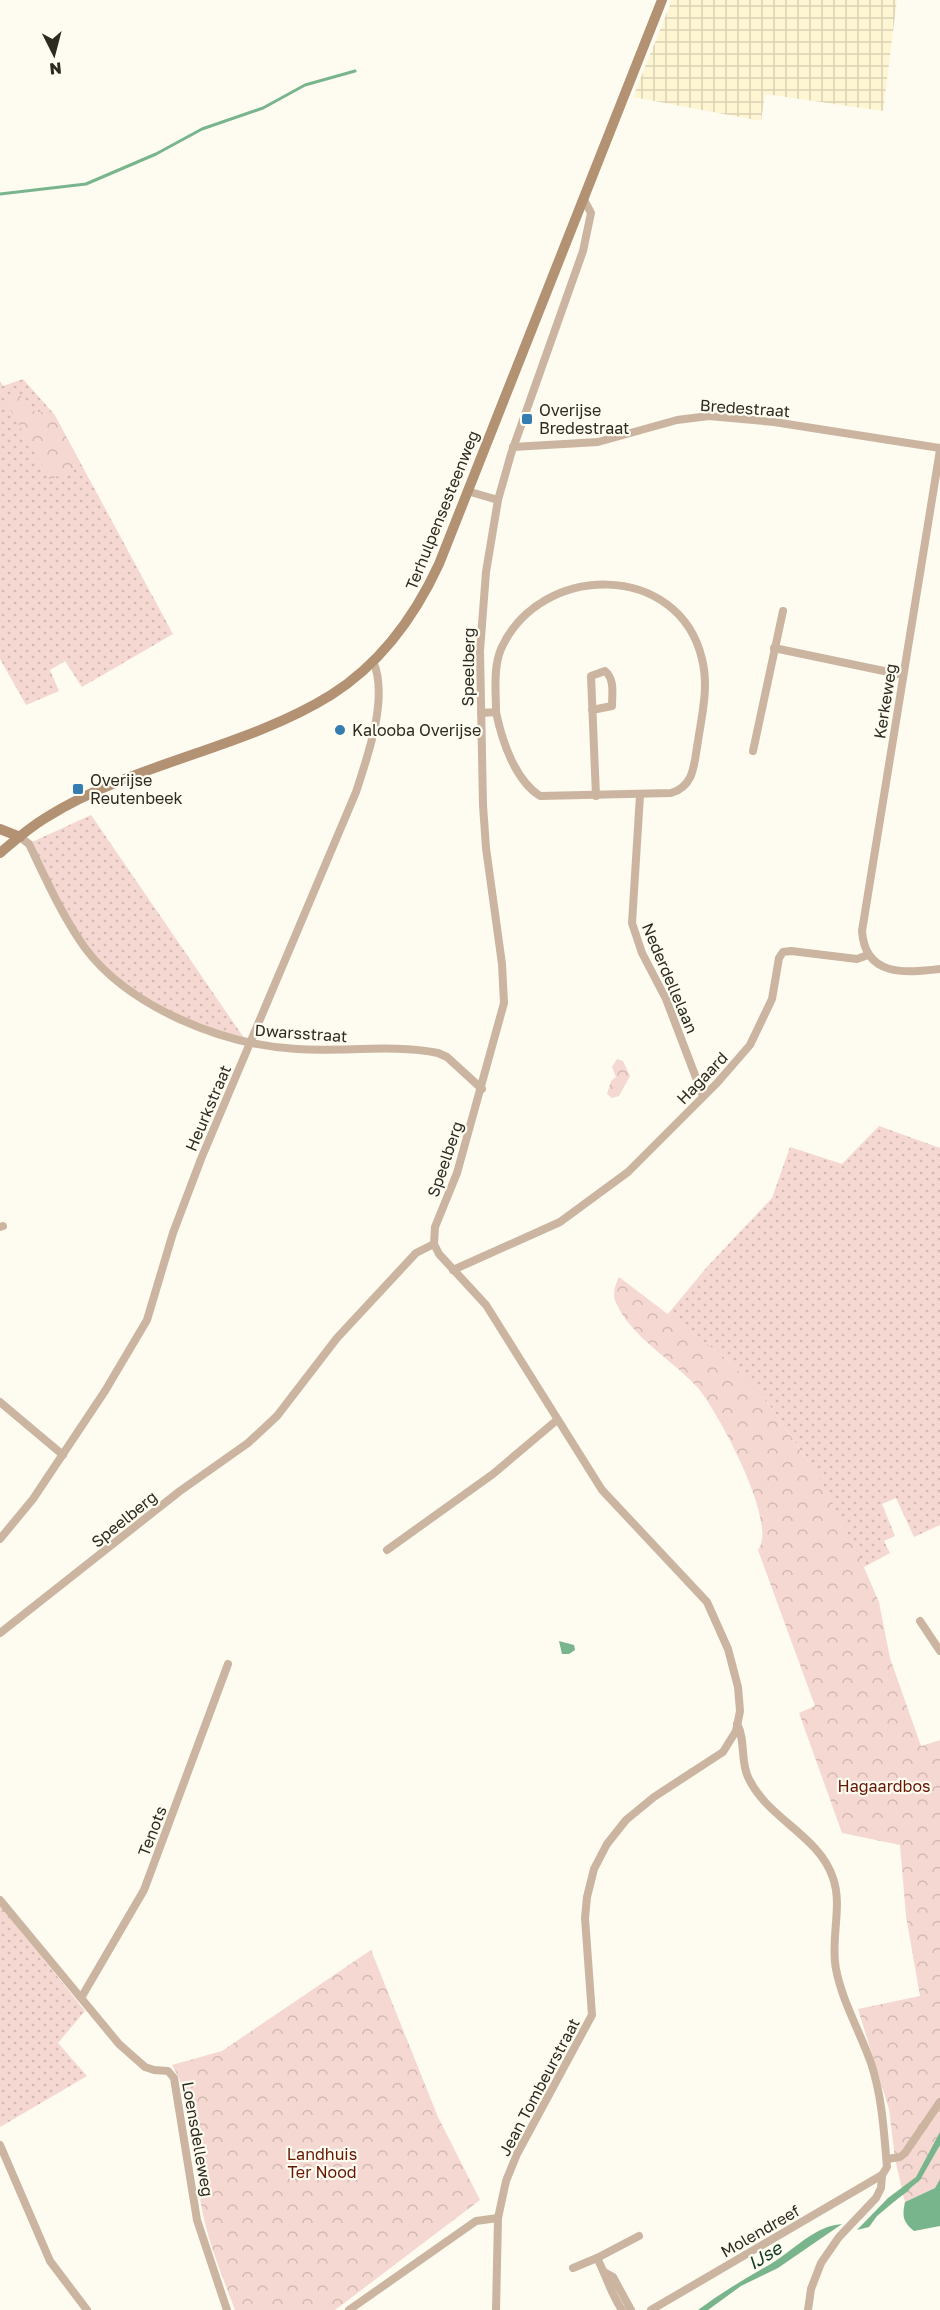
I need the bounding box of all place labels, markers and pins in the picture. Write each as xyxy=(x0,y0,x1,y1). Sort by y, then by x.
place label: Overijse Bredestraat xyxy=(539,400,629,438)
marker: Overijse Bredestraat xyxy=(520,412,534,426)
place label: Kalooba Overijse xyxy=(352,720,481,740)
marker: Kalooba Overijse xyxy=(333,723,347,737)
place label: Overijse Reutenbeek xyxy=(90,770,183,808)
marker: Overijse Reutenbeek xyxy=(71,782,85,796)

